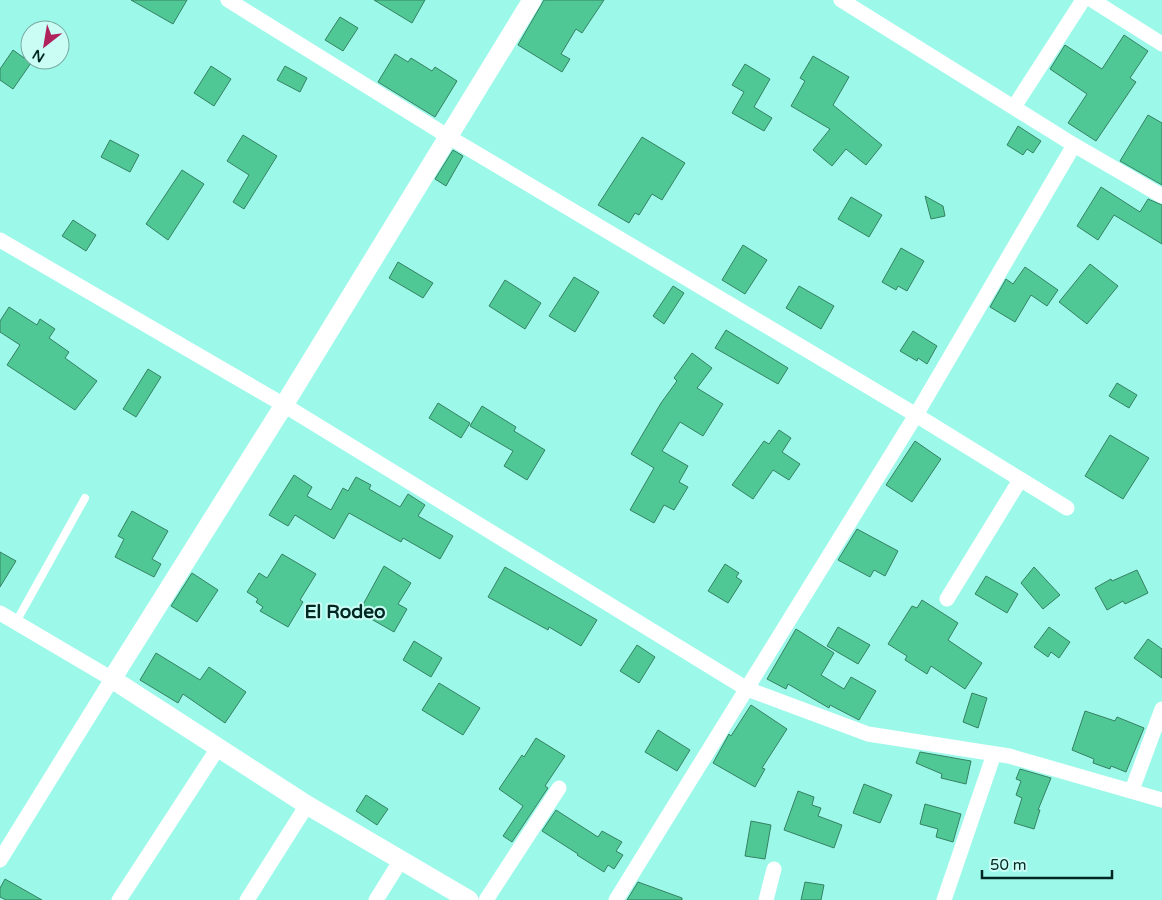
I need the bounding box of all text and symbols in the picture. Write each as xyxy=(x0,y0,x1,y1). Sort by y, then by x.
north arrow xyxy=(20,20,70,70)
text: N xyxy=(29,46,48,66)
district label: El Rodeo xyxy=(304,601,386,623)
scale bar xyxy=(982,848,1112,880)
text: 50 m xyxy=(990,856,1027,874)

